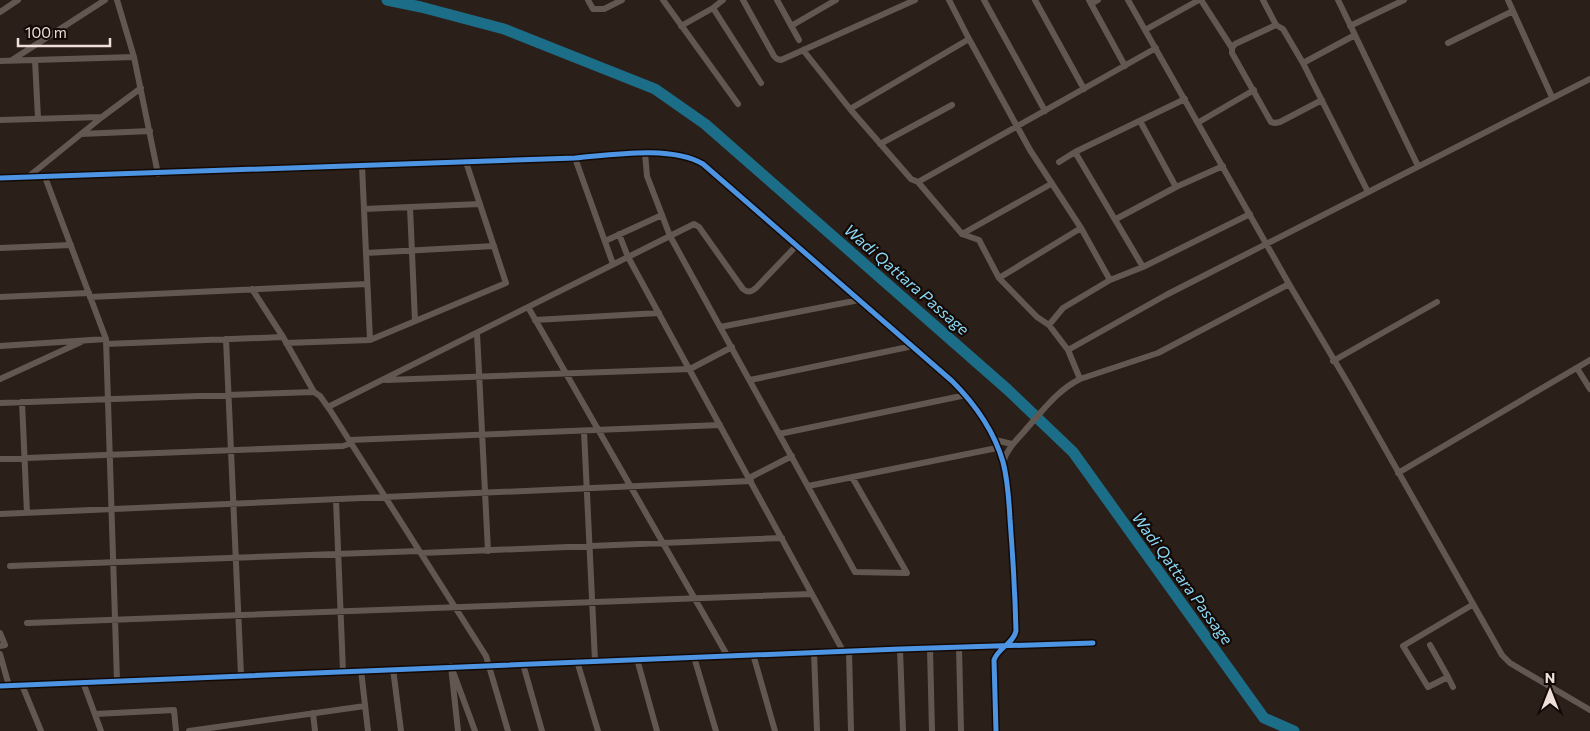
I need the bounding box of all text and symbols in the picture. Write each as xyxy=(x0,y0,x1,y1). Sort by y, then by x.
scale bar xyxy=(18,15,110,47)
text: 100 m xyxy=(25,23,67,41)
water label: Wadi Qattara Passage xyxy=(841,220,974,339)
water label: Wadi Qattara Passage xyxy=(1129,508,1238,648)
north arrow xyxy=(1525,666,1575,716)
text: N xyxy=(1545,669,1555,686)

